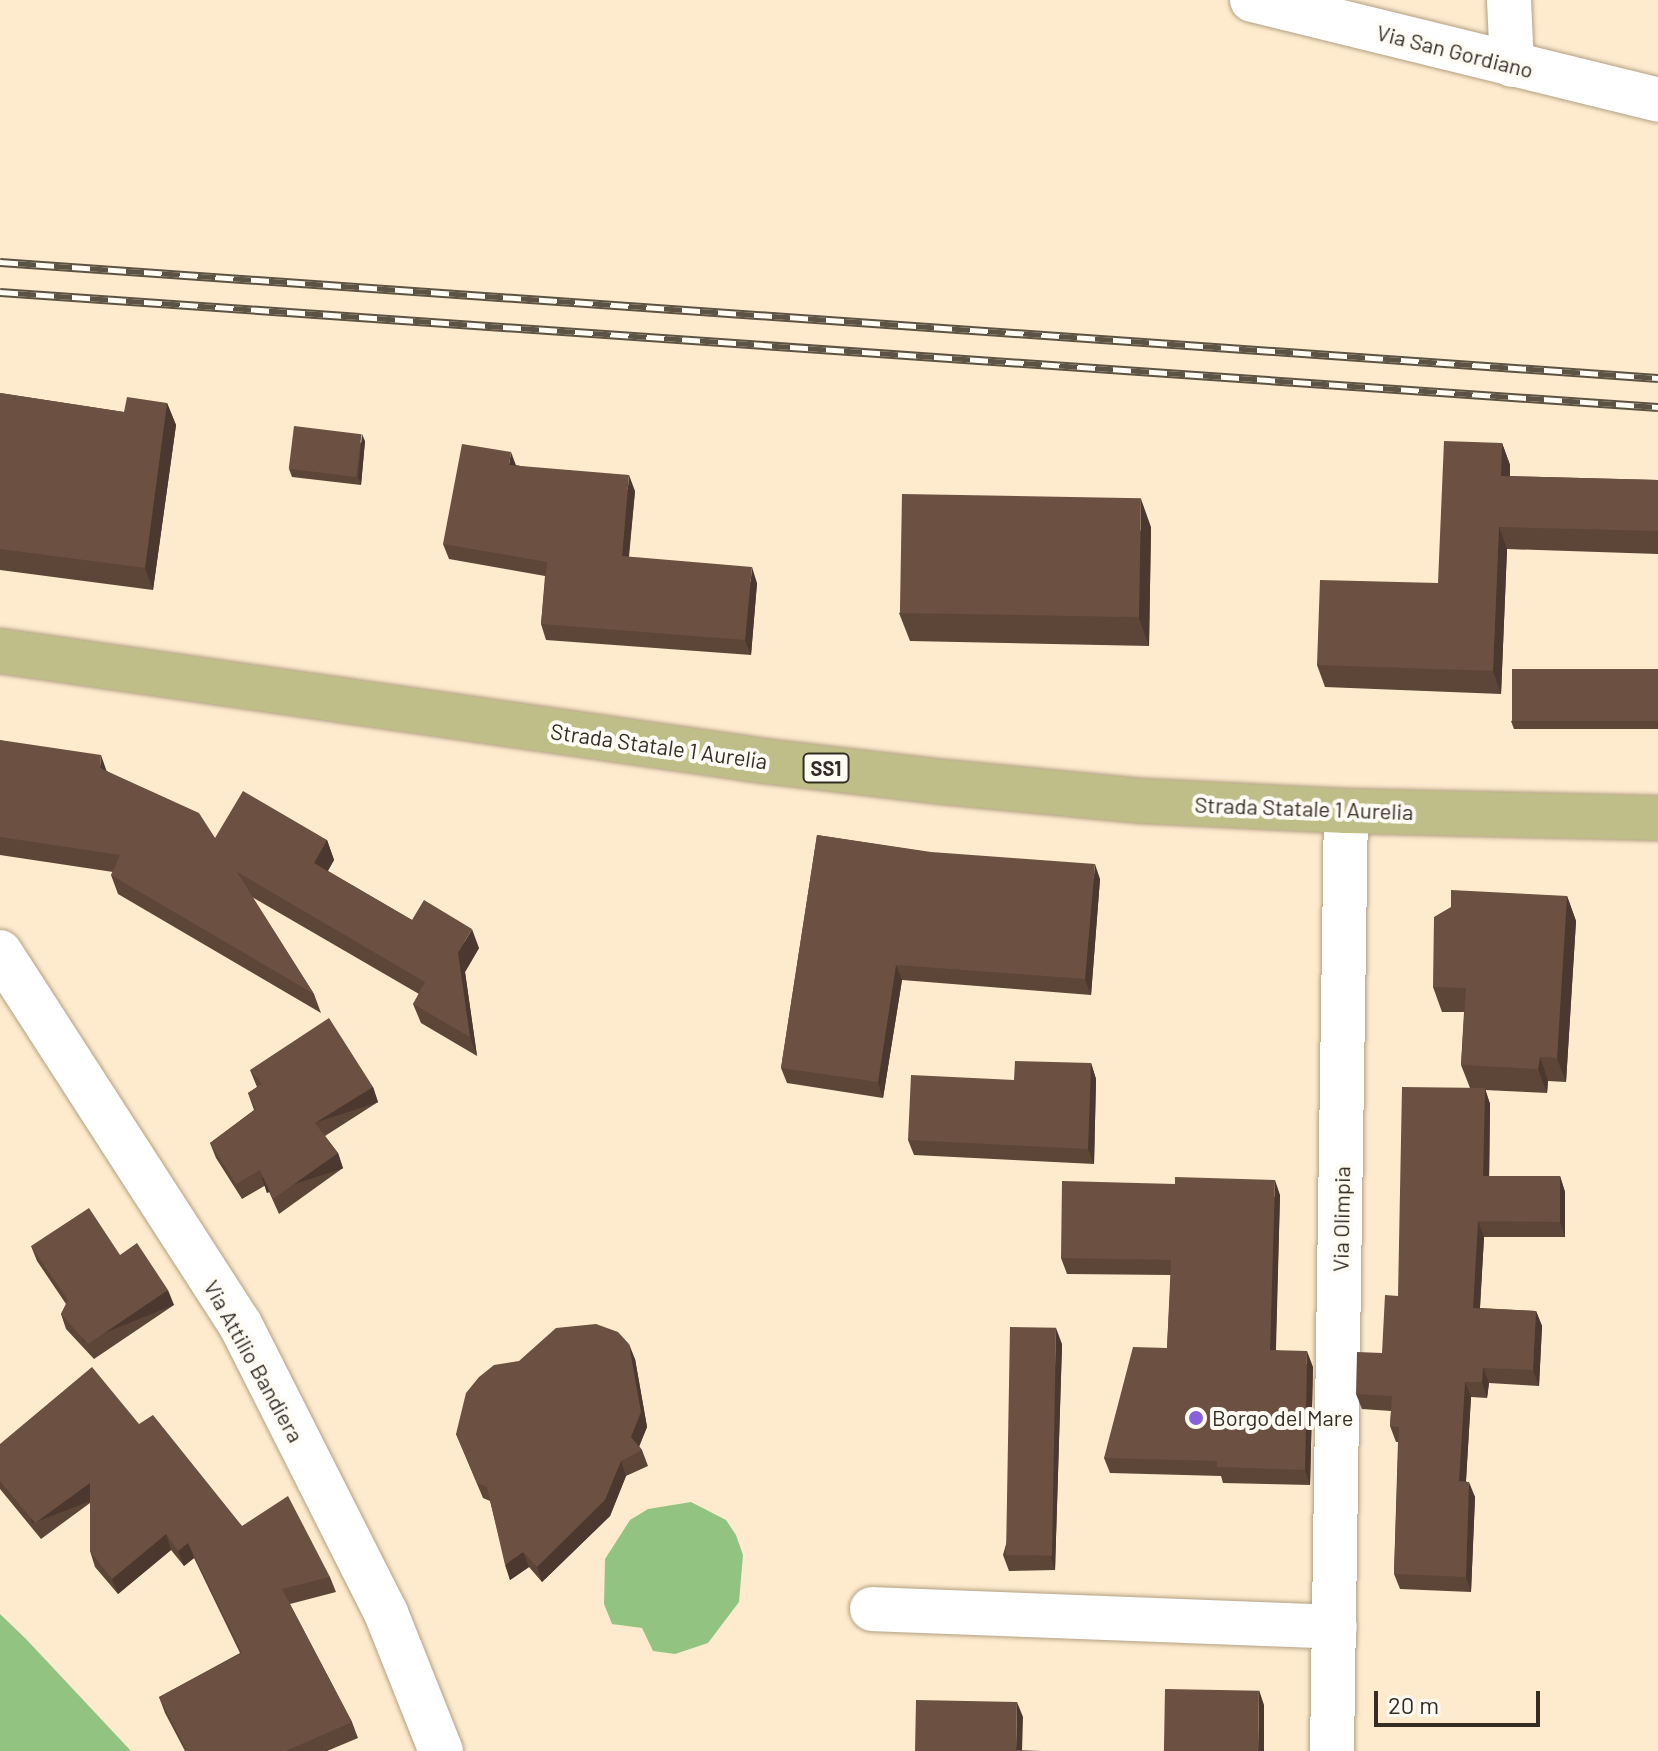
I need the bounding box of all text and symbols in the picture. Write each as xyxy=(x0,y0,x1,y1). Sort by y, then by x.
street label: Via San Gordiano xyxy=(1374,19,1536,83)
street label: Strada Statale 1 Aurelia xyxy=(549,718,769,774)
road number: SS1 xyxy=(802,752,850,784)
street label: Strada Statale 1 Aurelia xyxy=(1194,791,1414,825)
street label: Via Olimpia xyxy=(1327,1166,1355,1272)
street label: Via Attilio Bandiera xyxy=(199,1275,309,1447)
place label: Borgo del Mare xyxy=(1212,1405,1353,1431)
marker: Borgo del Mare xyxy=(1187,1409,1205,1427)
scale bar xyxy=(1378,1675,1544,1725)
text: 20 m xyxy=(1388,1690,1439,1719)

